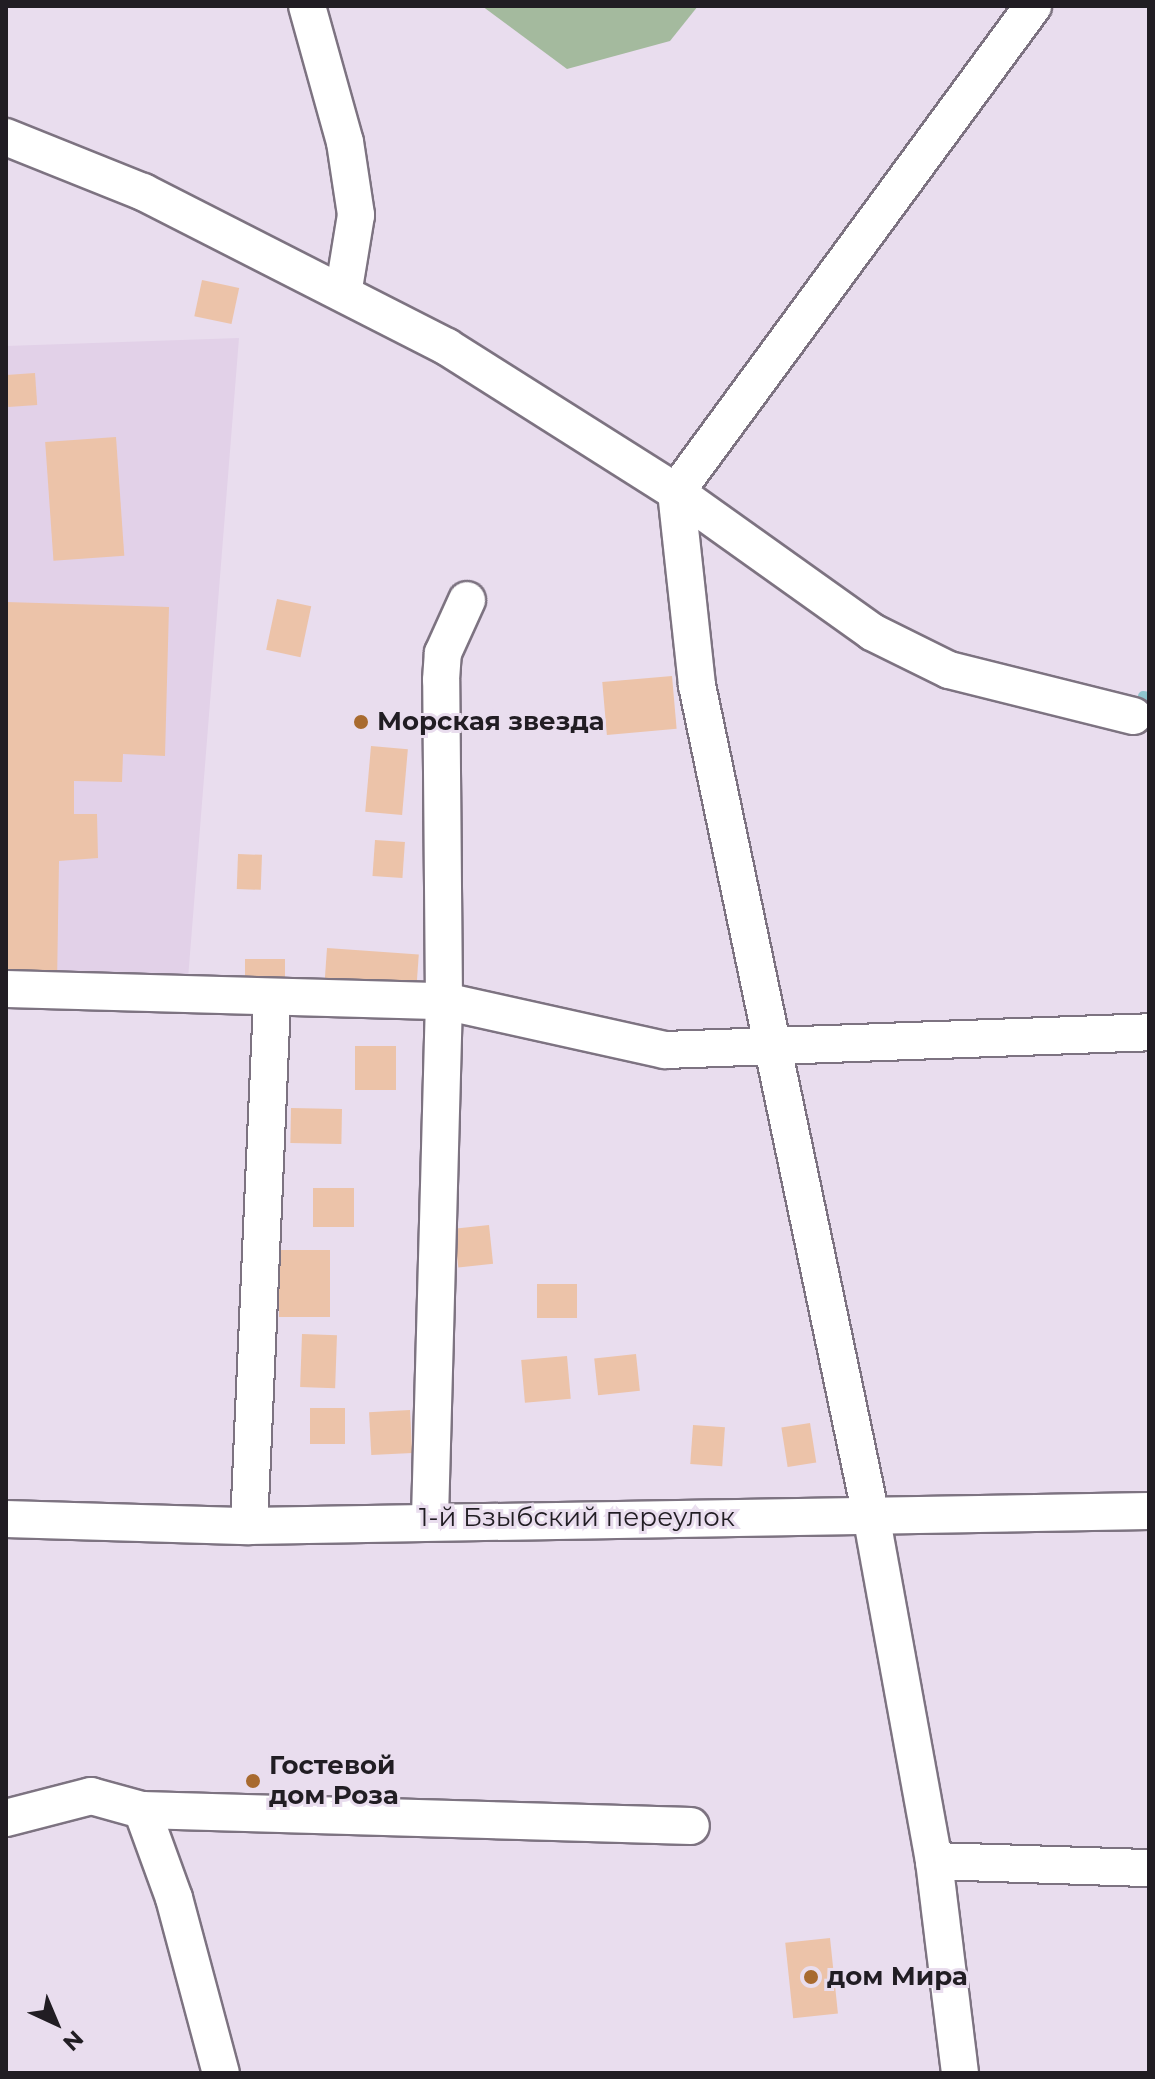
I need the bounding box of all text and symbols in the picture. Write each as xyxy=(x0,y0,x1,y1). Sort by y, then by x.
place label: Морская звезда xyxy=(377,706,604,738)
marker: Морская звезда xyxy=(352,713,370,731)
street label: 1-й Бзыбский переулок xyxy=(419,1502,735,1534)
place label: Гостевой дом Роза xyxy=(269,1750,399,1812)
marker: Гостевой дом Роза xyxy=(244,1772,262,1790)
place label: дом Мира xyxy=(827,1961,968,1993)
marker: дом Мира xyxy=(802,1968,820,1986)
north arrow xyxy=(16,1983,96,2063)
text: N xyxy=(57,2025,89,2057)

